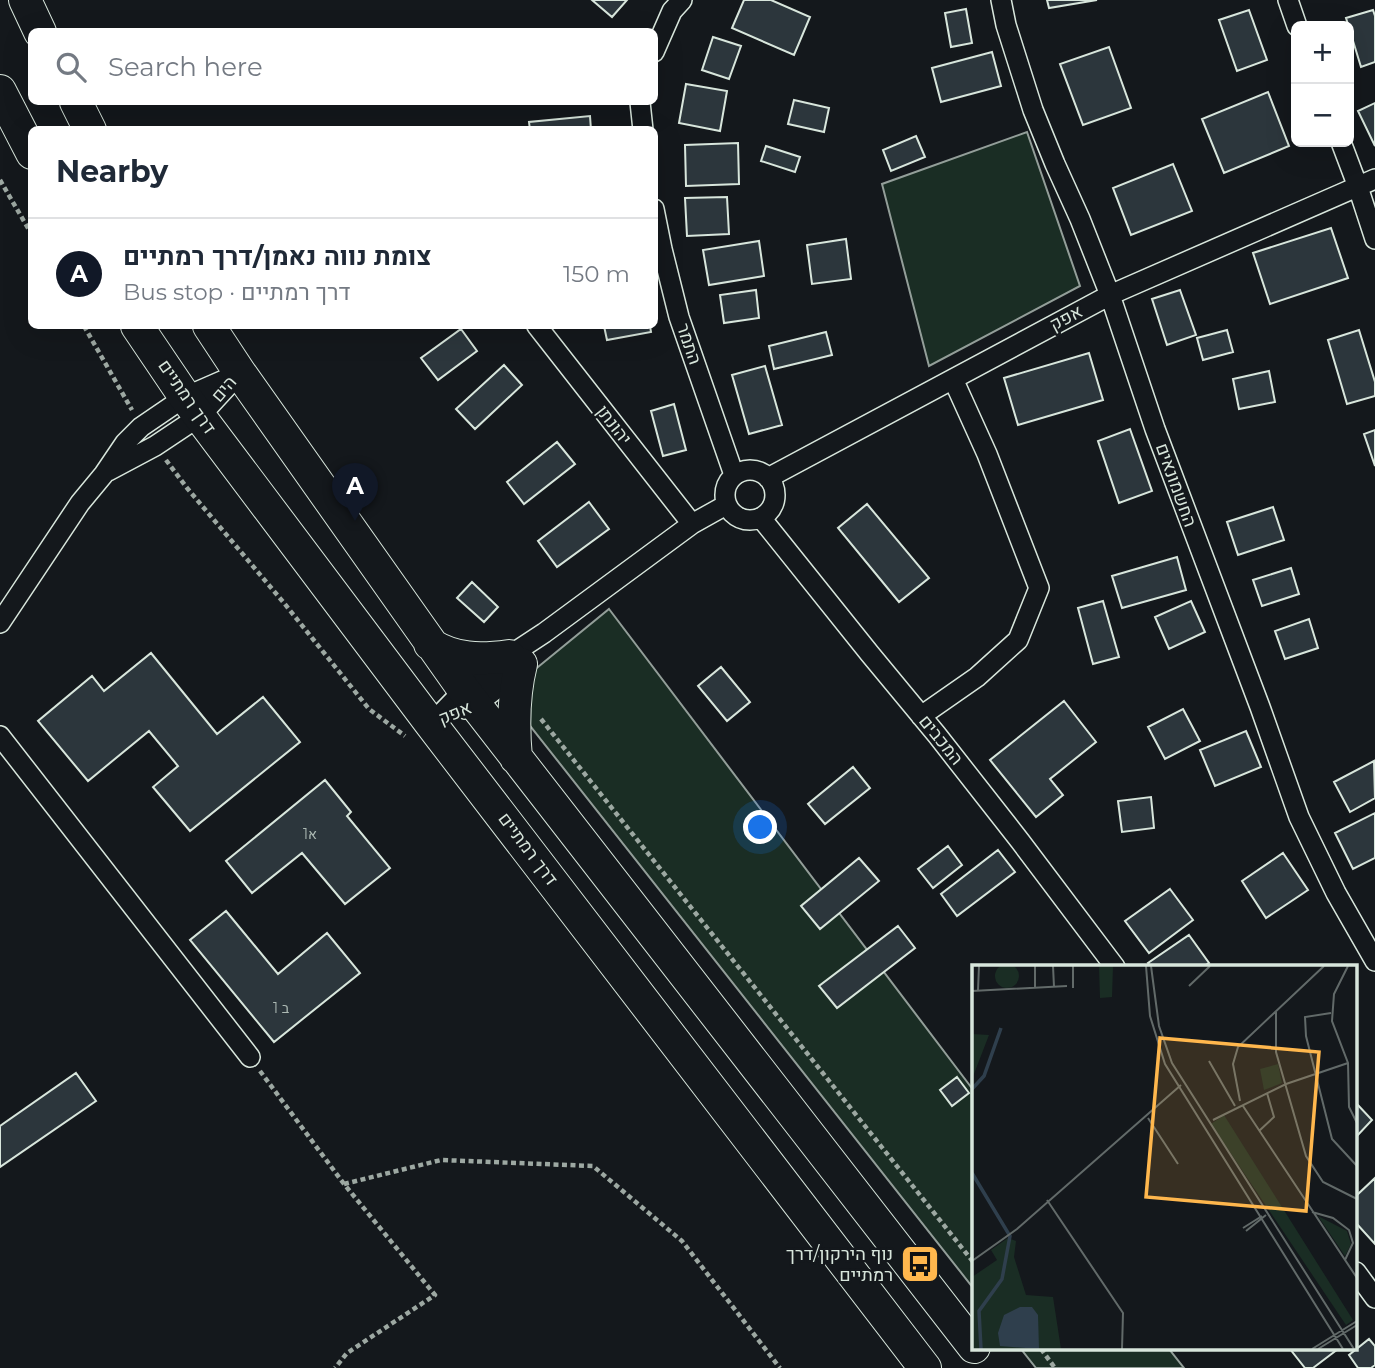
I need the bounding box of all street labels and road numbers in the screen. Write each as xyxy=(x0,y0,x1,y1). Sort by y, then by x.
street label: אפק xyxy=(1046,300,1086,336)
street label: התמר xyxy=(672,321,706,367)
street label: דרך רמתיים xyxy=(153,356,221,438)
street label: הים xyxy=(207,371,241,407)
street label: יהונתן xyxy=(592,401,636,449)
street label: החשמונאים xyxy=(1151,440,1201,530)
street label: אפק xyxy=(435,696,475,730)
street label: המכבים xyxy=(914,711,968,769)
street label: דרך רמתיים xyxy=(493,808,563,890)

